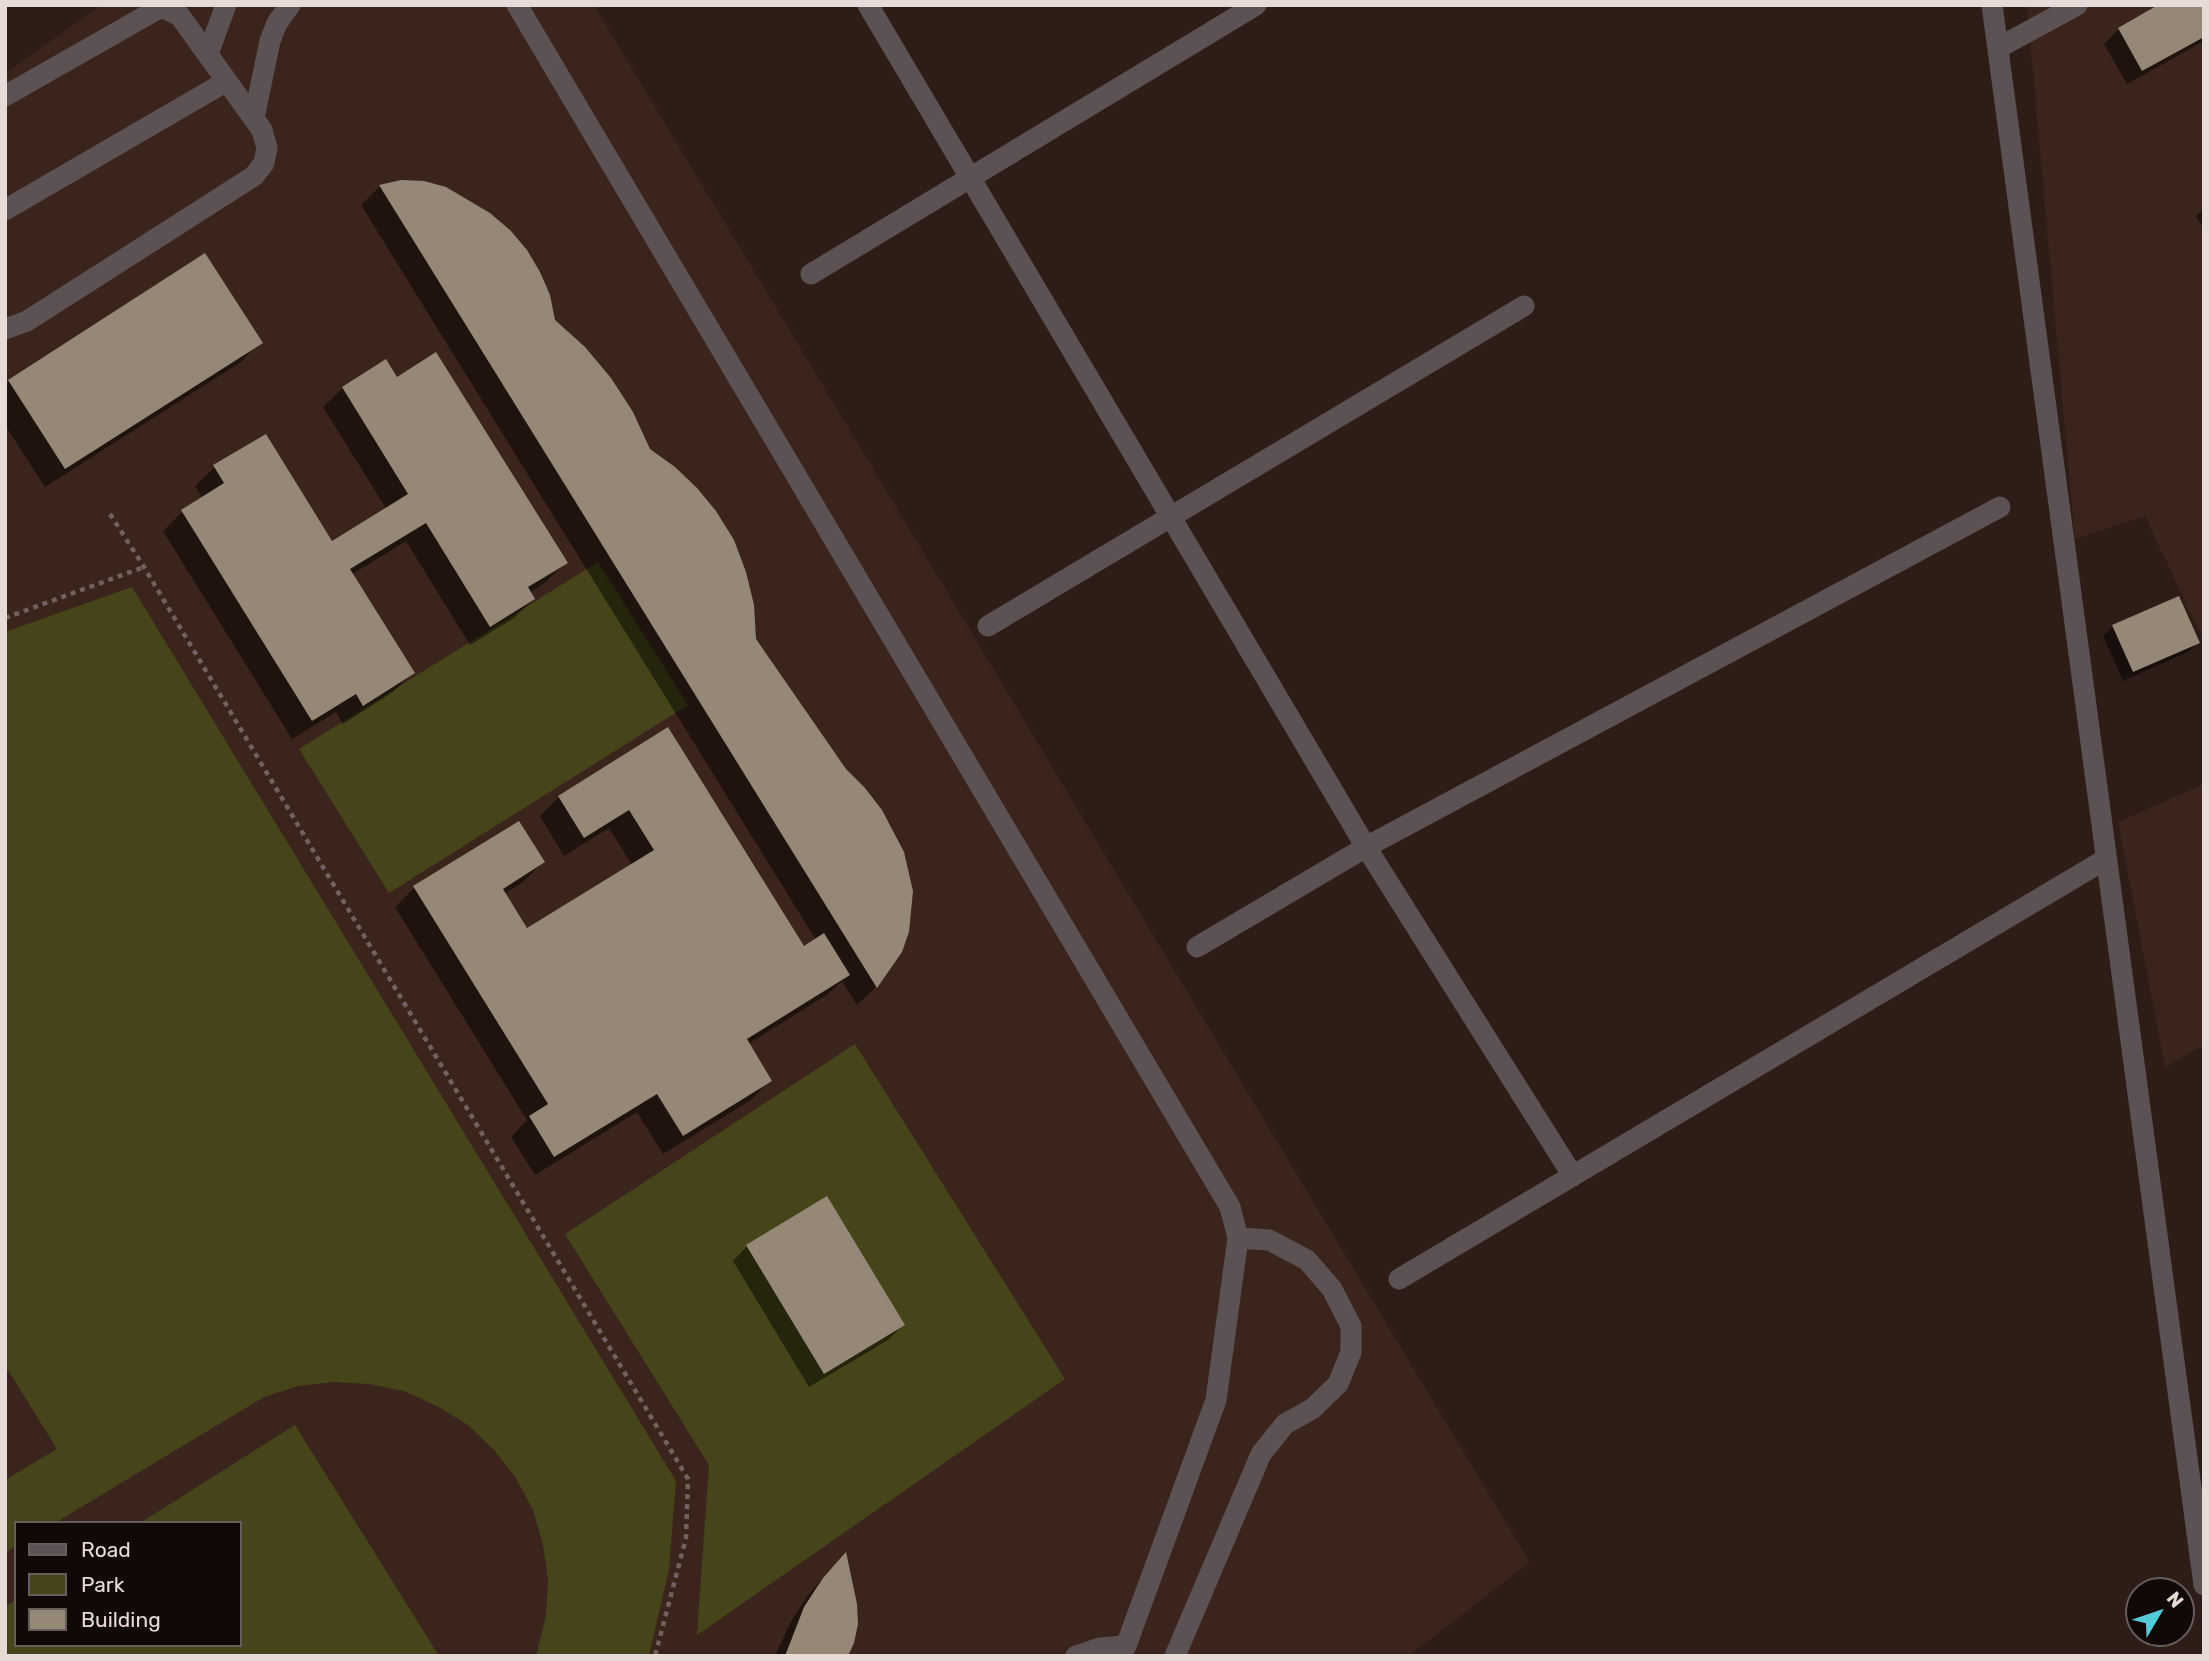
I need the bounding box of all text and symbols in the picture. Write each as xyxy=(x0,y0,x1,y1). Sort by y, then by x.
legend xyxy=(14,1521,242,1647)
text: Road xyxy=(81,1537,131,1562)
text: Park xyxy=(81,1572,125,1597)
north arrow xyxy=(2125,1577,2195,1647)
text: N xyxy=(2162,1587,2188,1612)
text: Building xyxy=(81,1607,161,1632)

